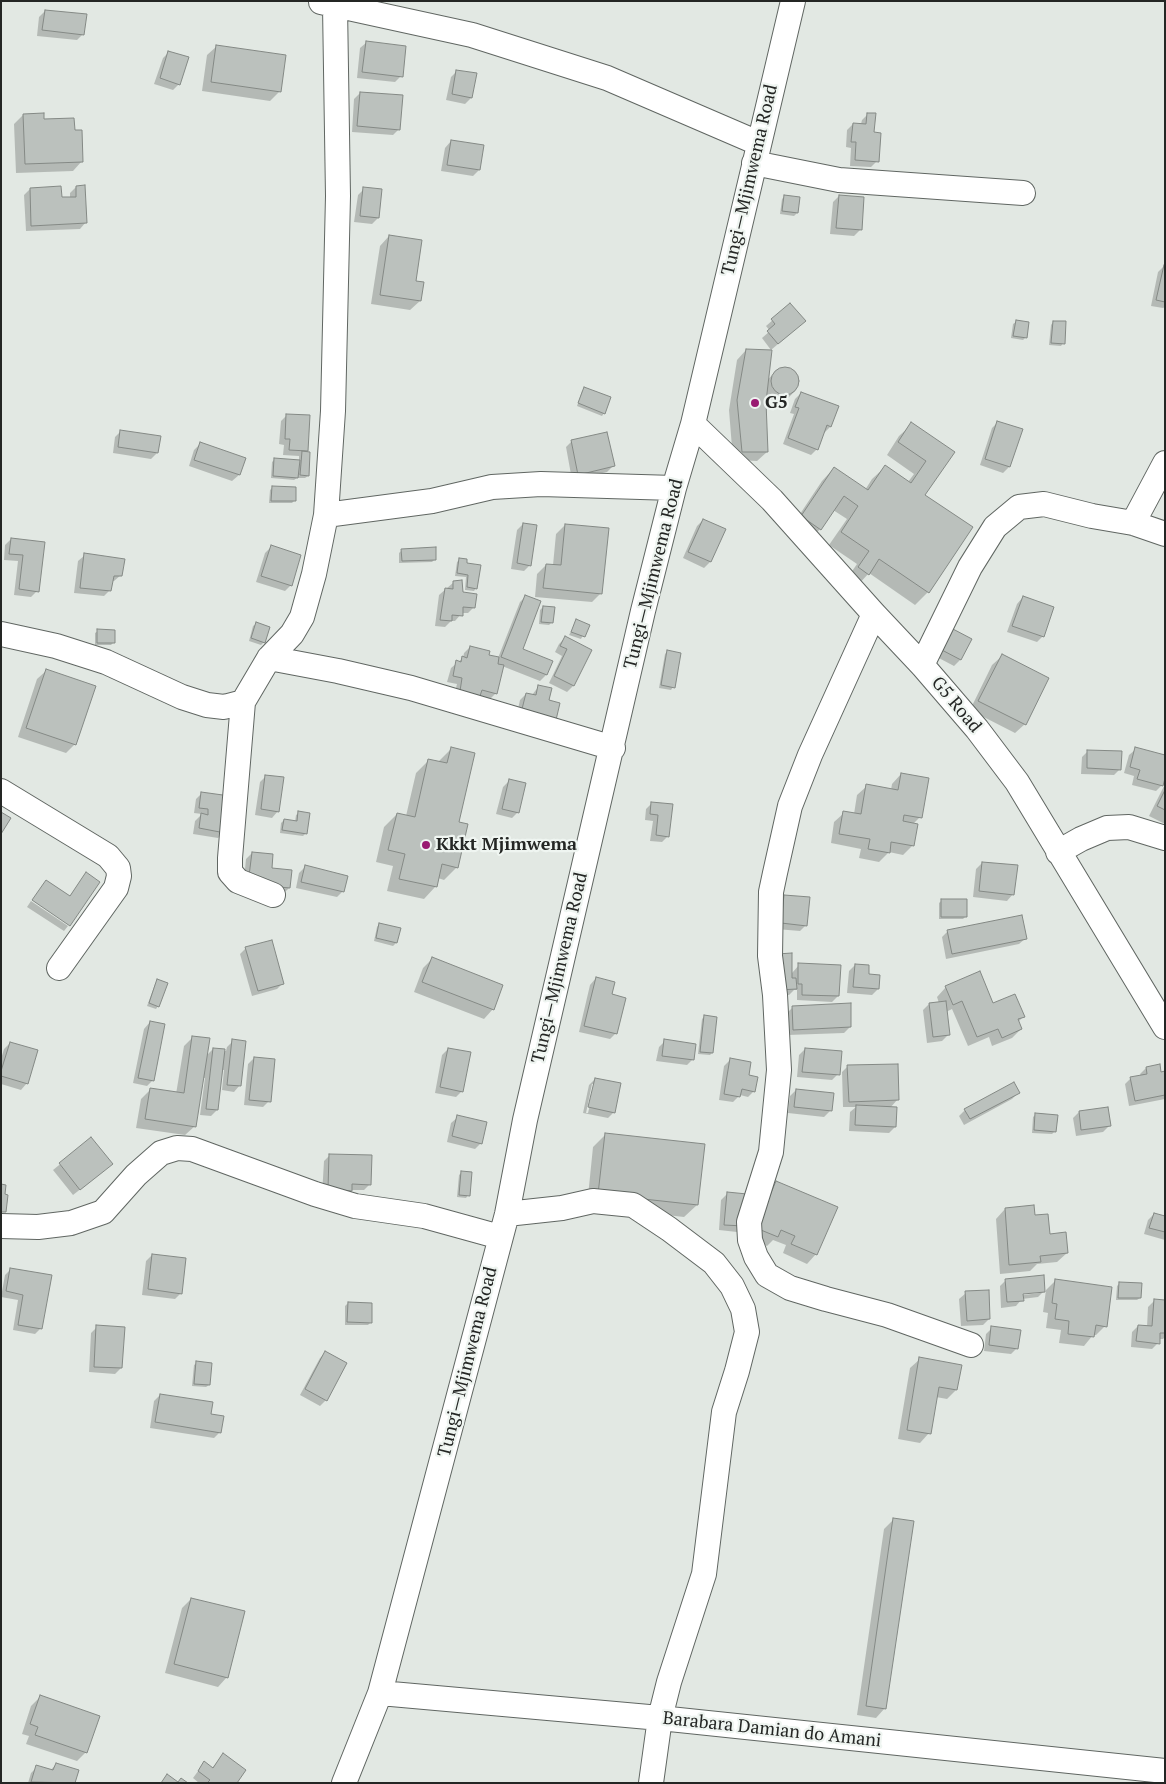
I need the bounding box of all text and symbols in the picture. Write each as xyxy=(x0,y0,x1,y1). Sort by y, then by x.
street label: Tungi—Mjimwema Road xyxy=(718,82,782,278)
place label: G5 xyxy=(765,392,788,414)
marker: G5 xyxy=(749,397,761,409)
street label: Tungi—Mjimwema Road xyxy=(620,477,688,671)
street label: G5 Road xyxy=(926,673,986,737)
place label: Kkkt Mjimwema xyxy=(436,834,577,856)
marker: Kkkt Mjimwema xyxy=(420,839,432,851)
street label: Tungi—Mjimwema Road xyxy=(528,870,592,1066)
street label: Tungi—Mjimwema Road xyxy=(434,1265,502,1459)
street label: Barabara Damian do Amani xyxy=(662,1708,882,1752)

